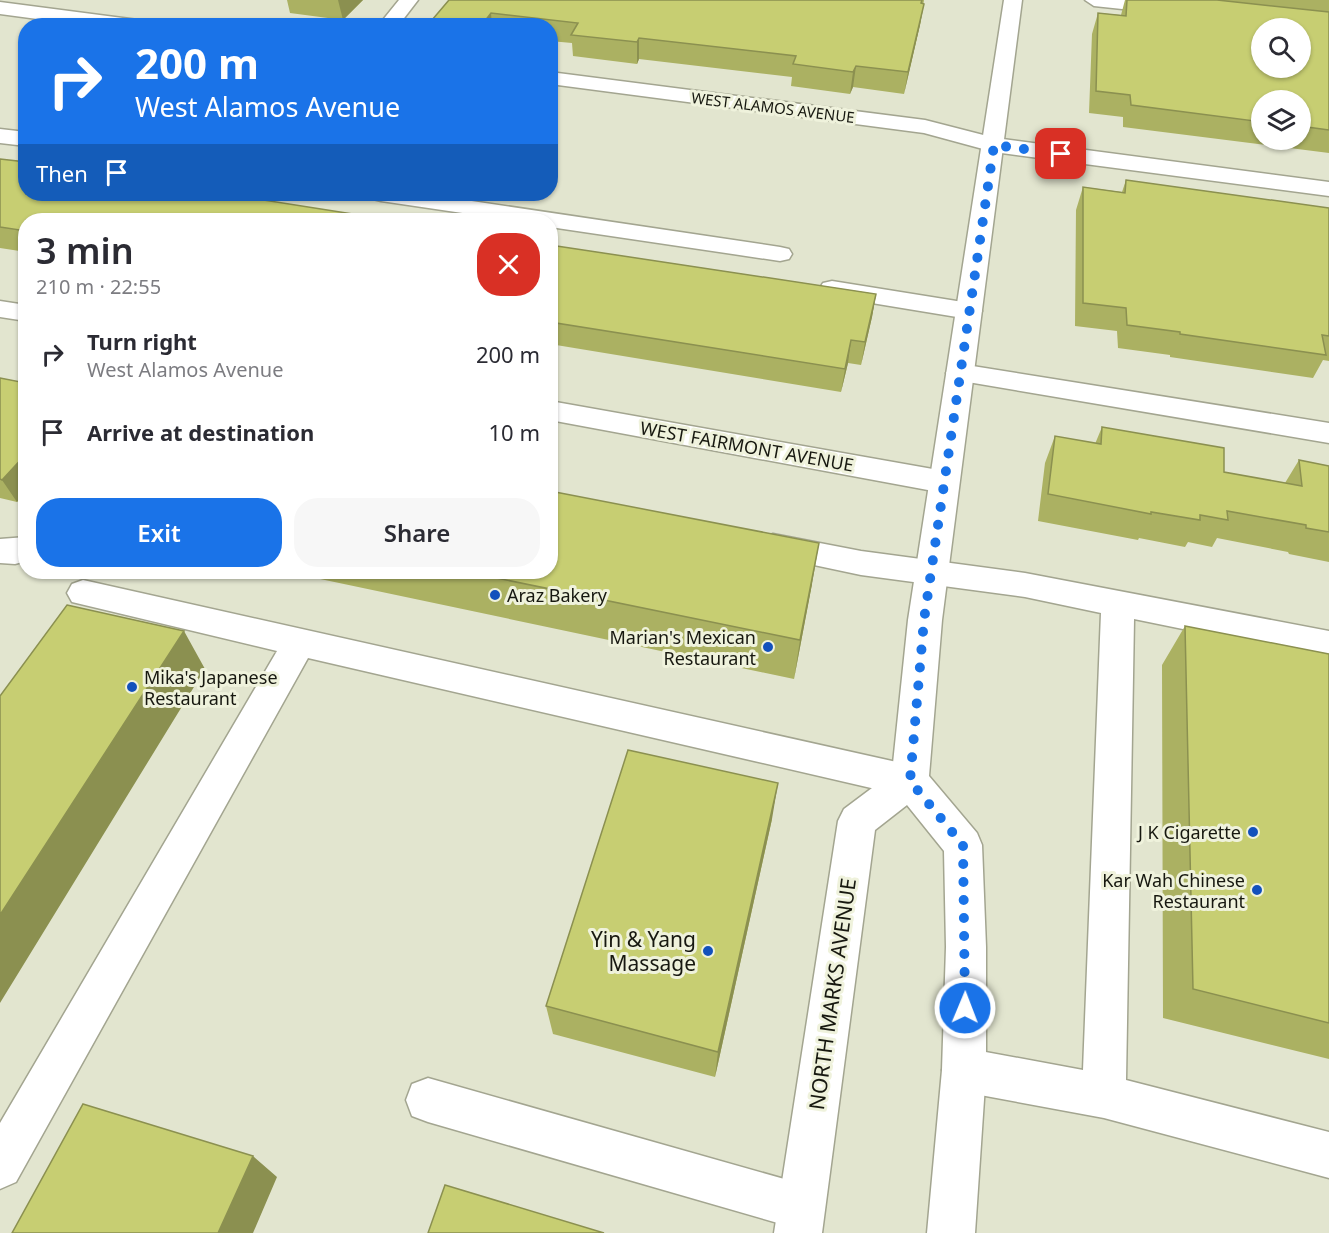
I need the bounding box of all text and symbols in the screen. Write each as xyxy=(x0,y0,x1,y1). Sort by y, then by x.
map controls xyxy=(1251,18,1311,150)
button: search xyxy=(1251,18,1311,78)
text: 200 m xyxy=(135,34,259,91)
icon: right xyxy=(36,42,114,120)
street label: WEST ALAMOS AVENUE xyxy=(690,87,856,127)
text: West Alamos Avenue xyxy=(135,88,400,125)
button: layers xyxy=(1251,90,1311,150)
pin xyxy=(1035,128,1086,179)
icon: arrive xyxy=(1044,137,1077,170)
icon: arrive xyxy=(100,156,133,189)
text: Then xyxy=(36,158,88,188)
text: 3 min xyxy=(36,226,134,275)
button: close xyxy=(477,233,540,296)
text: 210 m · 22:55 xyxy=(36,273,161,300)
text: Turn right xyxy=(87,326,197,356)
icon: right xyxy=(36,338,69,371)
text: 200 m xyxy=(476,339,540,369)
text: West Alamos Avenue xyxy=(87,356,283,383)
street label: WEST FAIRMONT AVENUE xyxy=(638,415,856,477)
icon: arrive xyxy=(36,416,69,449)
text: Arrive at destination xyxy=(87,417,314,447)
text: 10 m xyxy=(489,417,540,447)
button: Exit xyxy=(36,498,282,567)
button: Share xyxy=(294,498,540,567)
place label: Araz Bakery xyxy=(507,583,608,607)
marker: Araz Bakery xyxy=(488,588,502,602)
place label: Marian's Mexican Restaurant xyxy=(609,625,757,670)
marker: Marian's Mexican Restaurant xyxy=(761,640,775,654)
place label: Mika's Japanese Restaurant xyxy=(144,665,278,710)
marker: Mika's Japanese Restaurant xyxy=(125,680,139,694)
place label: J K Cigarette xyxy=(1136,820,1241,844)
marker: J K Cigarette xyxy=(1246,825,1260,839)
place label: Kar Wah Chinese Restaurant xyxy=(1102,868,1246,913)
street label: NORTH MARKS AVENUE xyxy=(802,876,862,1112)
marker: Kar Wah Chinese Restaurant xyxy=(1250,883,1264,897)
place label: Yin & Yang Massage xyxy=(591,925,696,977)
marker: Yin & Yang Massage xyxy=(701,944,715,958)
position arrow xyxy=(933,976,997,1040)

